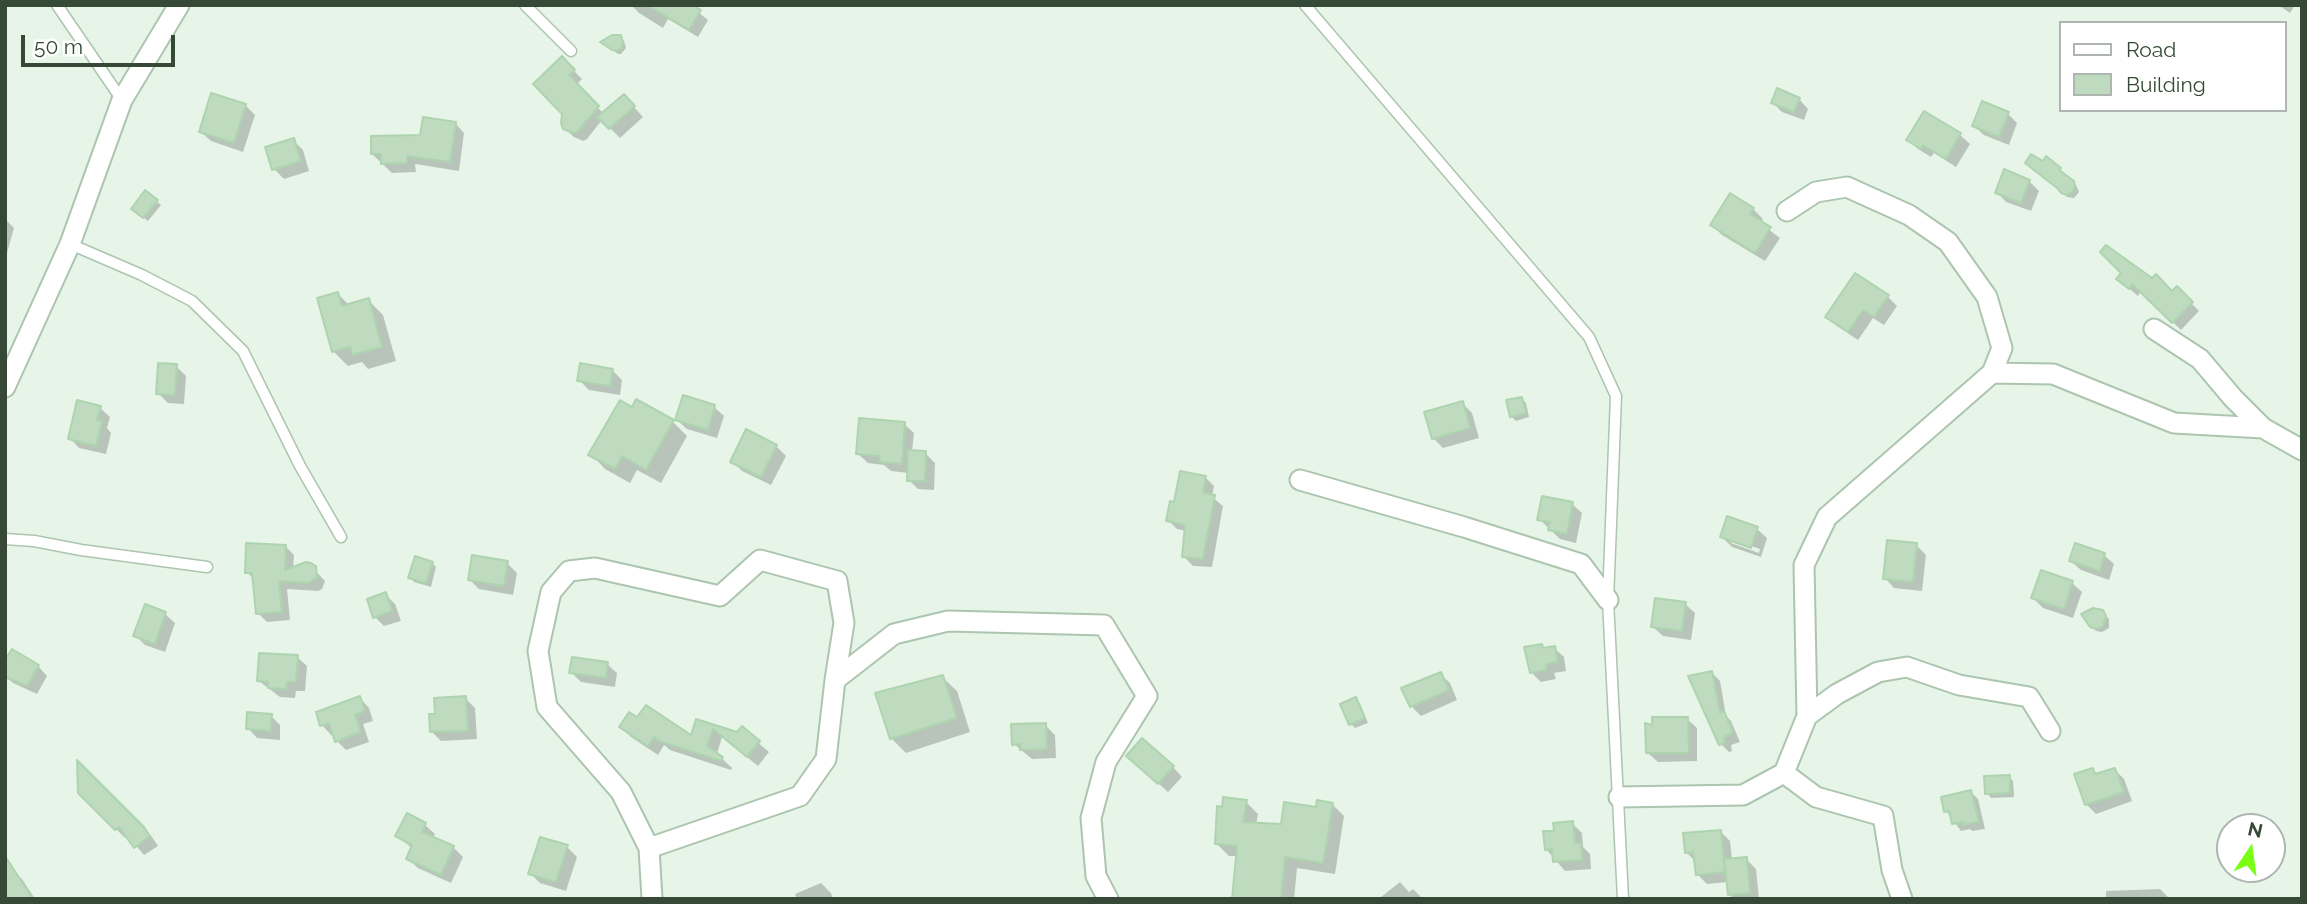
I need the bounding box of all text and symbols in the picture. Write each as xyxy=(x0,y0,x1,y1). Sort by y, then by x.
scale bar xyxy=(24,21,178,65)
legend xyxy=(2058,21,2286,112)
text: 50 m xyxy=(34,34,83,59)
text: Road xyxy=(2126,37,2176,62)
text: Building xyxy=(2126,72,2206,97)
north arrow xyxy=(2216,813,2286,883)
text: N xyxy=(2246,817,2265,842)

